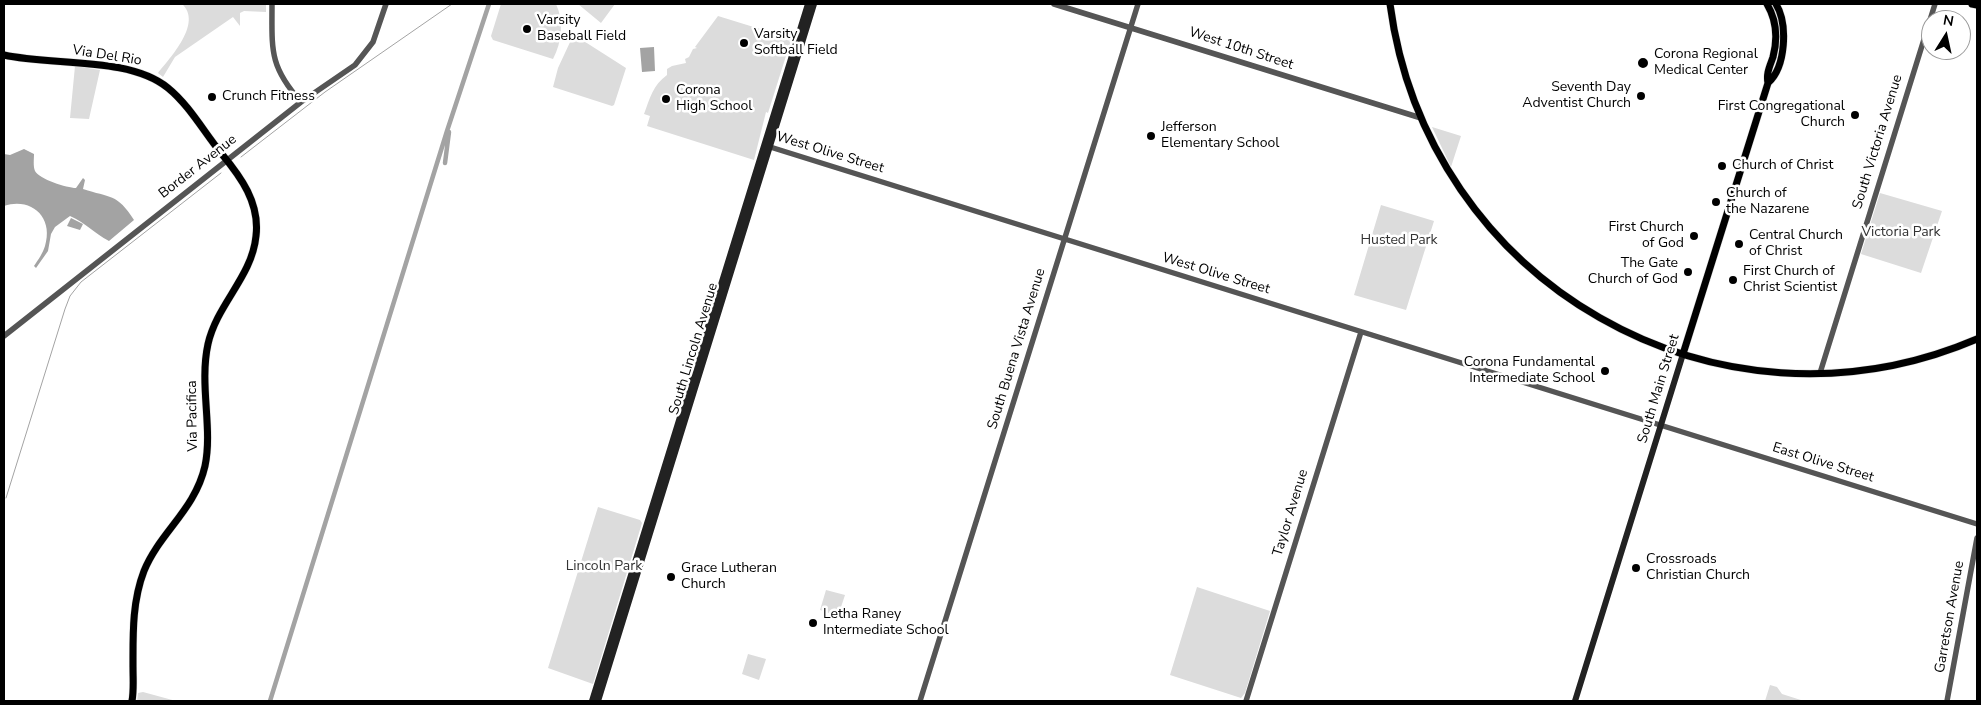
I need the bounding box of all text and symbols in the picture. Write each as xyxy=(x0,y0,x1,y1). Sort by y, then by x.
north arrow xyxy=(1921,10,1971,60)
text: N xyxy=(1942,10,1955,31)
place label: Varsity Baseball Field xyxy=(537,13,626,46)
marker: Varsity Baseball Field xyxy=(521,23,533,35)
street label: West 10th Street xyxy=(1187,24,1295,74)
place label: Varsity Softball Field xyxy=(754,27,838,59)
marker: Varsity Softball Field xyxy=(738,37,750,49)
street label: Via Del Rio xyxy=(71,42,143,70)
place label: Corona Regional Medical Center xyxy=(1654,47,1758,80)
marker: Corona Regional Medical Center xyxy=(1636,56,1650,70)
street label: South Victoria Avenue xyxy=(1850,73,1906,211)
place label: Seventh Day Adventist Church xyxy=(1522,80,1631,112)
place label: Corona High School xyxy=(676,83,752,115)
place label: Crunch Fitness xyxy=(222,89,315,105)
marker: Seventh Day Adventist Church xyxy=(1635,90,1647,102)
marker: Crunch Fitness xyxy=(206,91,218,103)
marker: Corona High School xyxy=(660,93,672,105)
place label: First Congregational Church xyxy=(1718,99,1845,132)
marker: First Congregational Church xyxy=(1849,109,1861,121)
place label: Jefferson Elementary School xyxy=(1161,120,1279,152)
street label: West Olive Street xyxy=(774,129,886,177)
marker: Jefferson Elementary School xyxy=(1145,130,1157,142)
street label: Border Avenue xyxy=(156,131,240,203)
place label: Church of Christ xyxy=(1732,158,1833,174)
marker: Church of Christ xyxy=(1716,160,1728,172)
place label: Church of the Nazarene xyxy=(1726,186,1809,218)
marker: Church of the Nazarene xyxy=(1710,196,1722,208)
place label: First Church of God xyxy=(1608,220,1684,252)
park label: Victoria Park xyxy=(1861,225,1941,241)
place label: Central Church of Christ xyxy=(1749,228,1843,260)
marker: First Church of God xyxy=(1688,230,1700,242)
park label: Husted Park xyxy=(1360,233,1438,249)
marker: Central Church of Christ xyxy=(1733,238,1745,250)
street label: West Olive Street xyxy=(1160,250,1272,298)
place label: The Gate Church of God xyxy=(1588,256,1678,288)
place label: First Church of Christ Scientist xyxy=(1743,264,1837,296)
street label: South Buena Vista Avenue xyxy=(984,266,1050,432)
marker: The Gate Church of God xyxy=(1682,266,1694,278)
marker: First Church of Christ Scientist xyxy=(1727,274,1739,286)
street label: South Lincoln Avenue xyxy=(666,281,722,417)
street label: South Main Street xyxy=(1634,332,1684,446)
place label: Corona Fundamental Intermediate School xyxy=(1464,355,1595,388)
marker: Corona Fundamental Intermediate School xyxy=(1599,365,1611,377)
street label: Via Pacifica xyxy=(184,380,202,452)
street label: East Olive Street xyxy=(1770,440,1876,486)
street label: Taylor Avenue xyxy=(1270,468,1312,558)
place label: Crossroads Christian Church xyxy=(1646,552,1750,584)
park label: Lincoln Park xyxy=(566,559,642,575)
street label: Garretson Avenue xyxy=(1932,560,1968,674)
place label: Grace Lutheran Church xyxy=(681,561,777,594)
marker: Crossroads Christian Church xyxy=(1630,562,1642,574)
marker: Grace Lutheran Church xyxy=(665,571,677,583)
place label: Letha Raney Intermediate School xyxy=(823,607,949,640)
marker: Letha Raney Intermediate School xyxy=(807,617,819,629)

